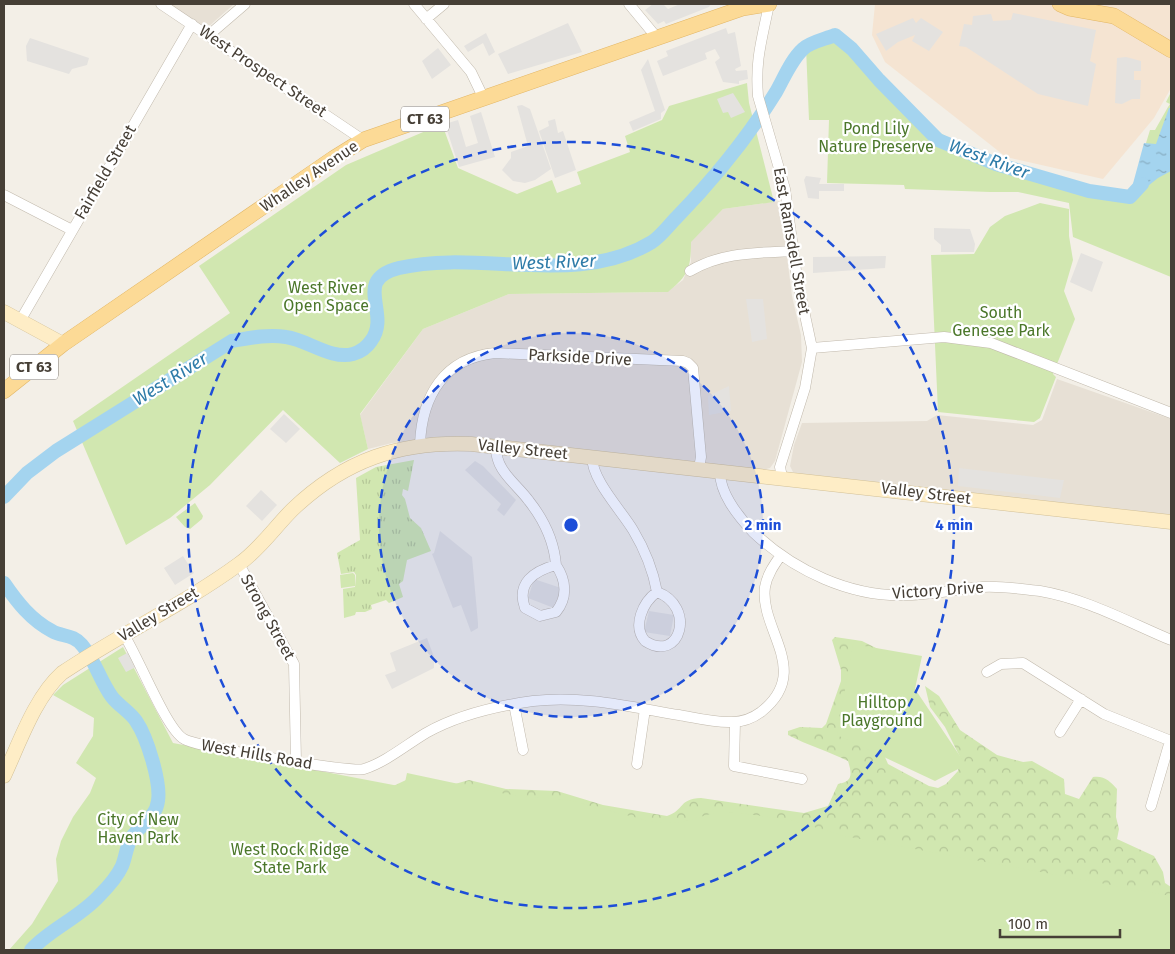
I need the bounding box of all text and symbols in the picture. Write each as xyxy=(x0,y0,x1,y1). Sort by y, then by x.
street label: West Prospect Street xyxy=(195,21,331,121)
road number: CT 63 xyxy=(401,106,449,132)
park label: Pond Lily Nature Preserve xyxy=(818,119,934,156)
street label: Fairfield Street xyxy=(70,121,140,223)
water label: West River xyxy=(946,134,1033,184)
street label: Whalley Avenue xyxy=(256,136,362,216)
street label: East Ramsdell Street xyxy=(770,166,814,316)
water label: West River xyxy=(512,250,597,274)
park label: West River Open Space xyxy=(283,278,369,315)
park label: South Genesee Park xyxy=(952,303,1051,340)
street label: Parkside Drive xyxy=(528,345,632,369)
water label: West River xyxy=(129,347,212,411)
road number: CT 63 xyxy=(10,354,58,380)
street label: Valley Street xyxy=(477,435,569,463)
street label: Valley Street xyxy=(880,478,972,508)
centre of rings xyxy=(562,516,580,534)
text: 2 min xyxy=(745,516,781,534)
text: 4 min xyxy=(935,516,973,534)
street label: Strong Street xyxy=(237,571,299,663)
street label: Victory Drive xyxy=(892,577,984,603)
street label: Valley Street xyxy=(114,582,202,645)
park label: Hilltop Playground xyxy=(841,693,923,730)
street label: West Hills Road xyxy=(200,735,314,773)
park label: City of New Haven Park xyxy=(97,810,179,847)
park label: West Rock Ridge State Park xyxy=(231,840,349,877)
scale bar xyxy=(1000,906,1120,938)
text: 100 m xyxy=(1008,915,1048,933)

